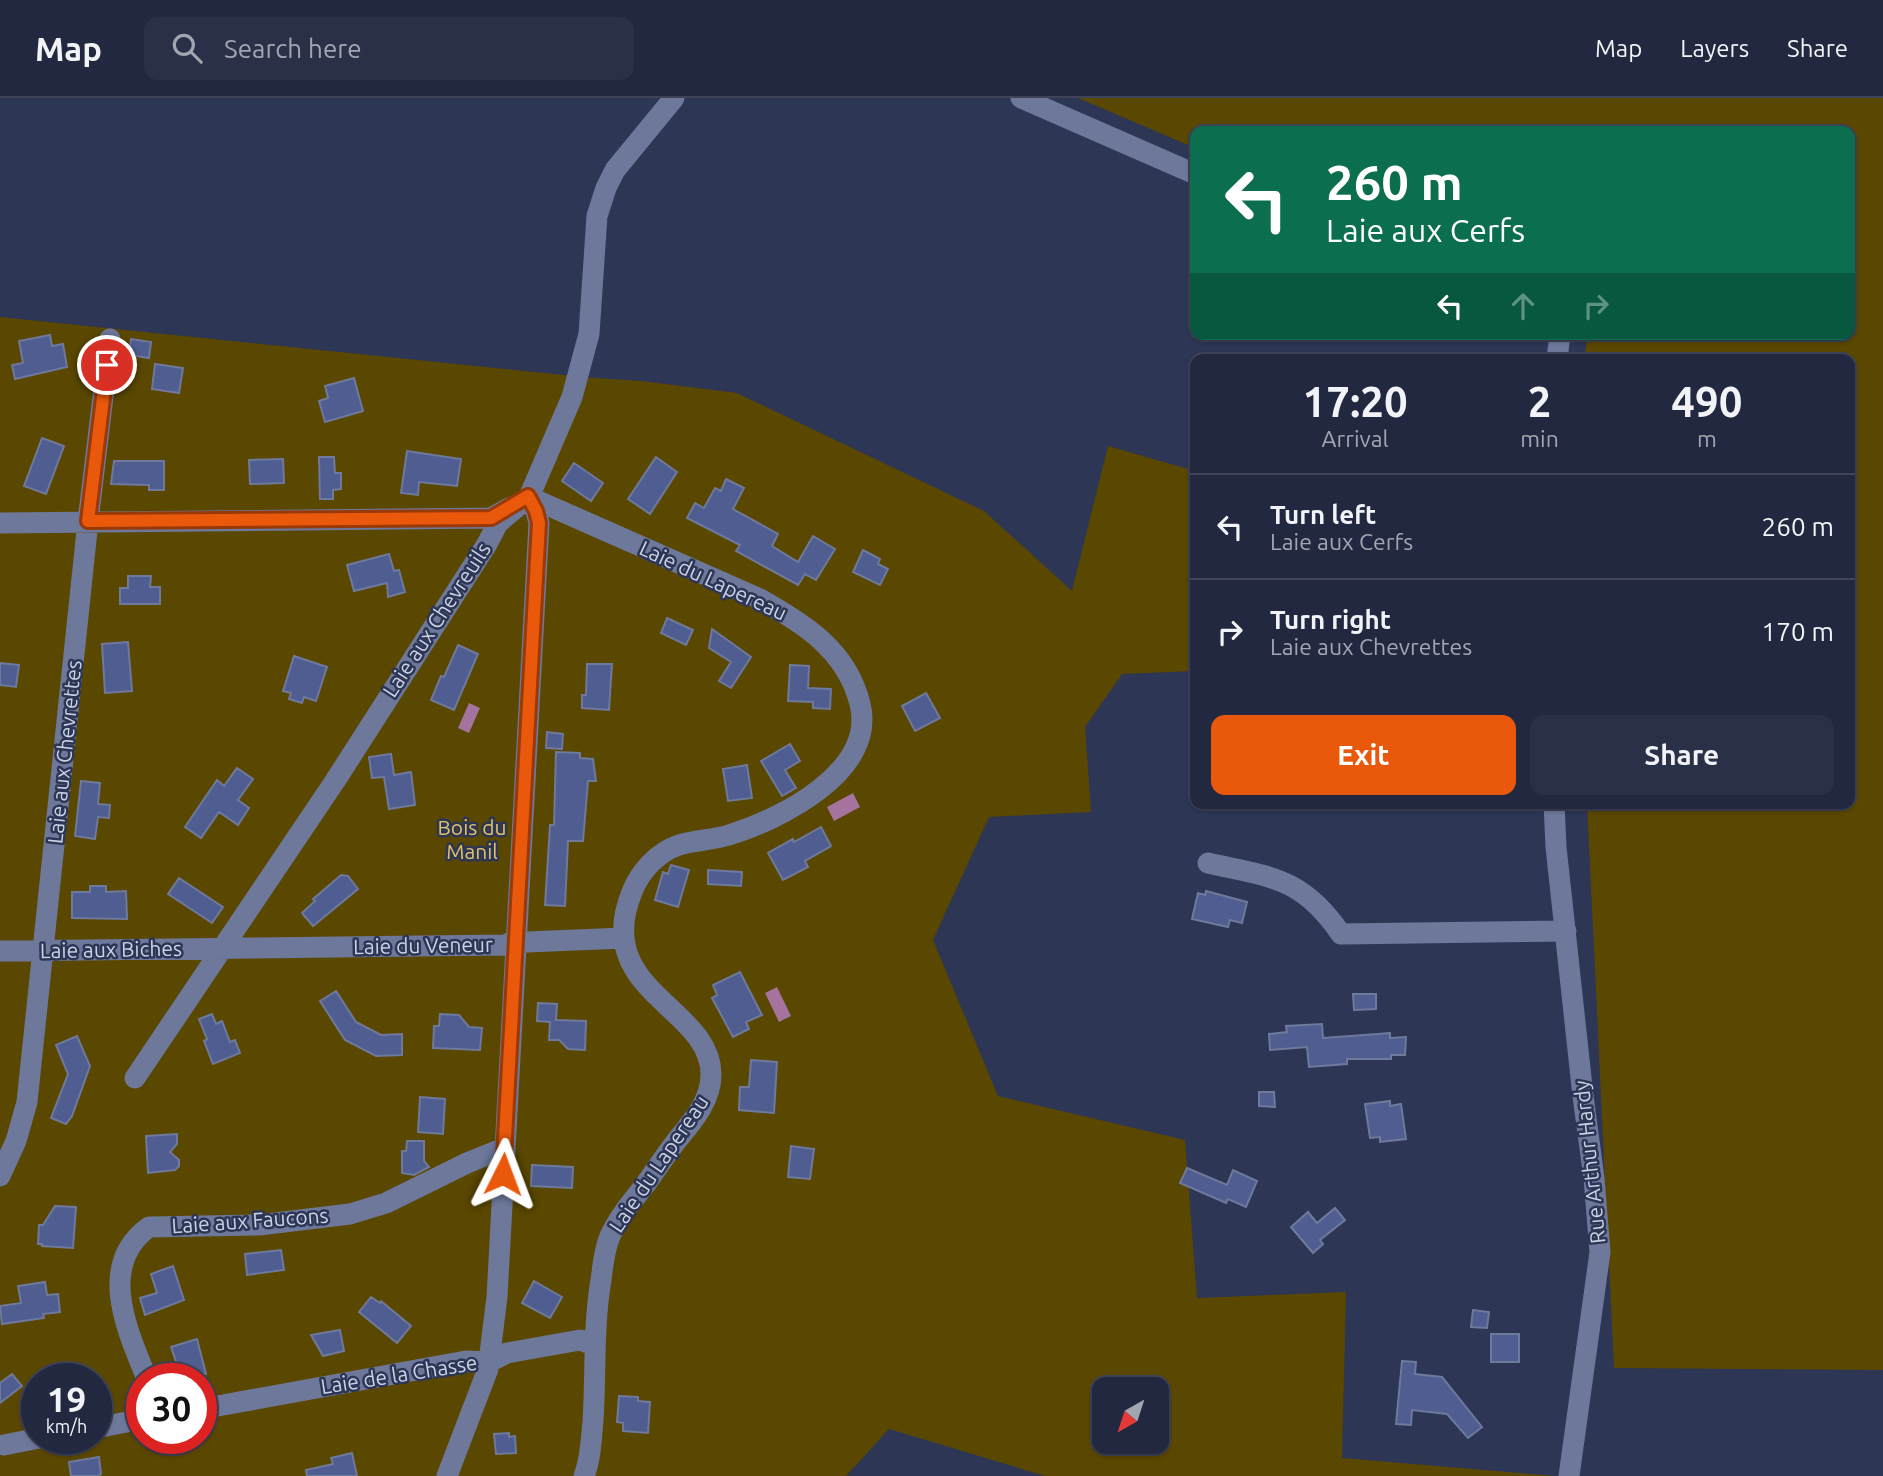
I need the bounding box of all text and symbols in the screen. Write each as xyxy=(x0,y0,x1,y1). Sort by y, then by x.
search box xyxy=(144,17,634,80)
icon: search xyxy=(168,29,206,67)
text: Map xyxy=(35,30,102,67)
text: Search here xyxy=(224,34,362,63)
text: Map xyxy=(1595,35,1642,62)
text: Layers xyxy=(1680,35,1749,62)
text: Share xyxy=(1787,35,1848,62)
icon: left xyxy=(1211,154,1302,245)
text: 260 m xyxy=(1326,154,1463,209)
text: Laie aux Cerfs xyxy=(1326,212,1525,248)
icon: left xyxy=(1431,287,1469,325)
icon: ahead xyxy=(1504,287,1542,325)
icon: right xyxy=(1577,287,1615,325)
pin xyxy=(77,335,137,395)
icon: arrive xyxy=(88,346,126,384)
text: 17:20 xyxy=(1303,378,1408,425)
text: 2 xyxy=(1528,378,1551,425)
text: 490 xyxy=(1671,378,1742,425)
text: Arrival xyxy=(1322,426,1389,451)
text: min xyxy=(1520,426,1559,451)
text: m xyxy=(1697,426,1717,451)
text: Turn left xyxy=(1270,500,1376,529)
icon: left xyxy=(1211,508,1249,546)
text: 260 m xyxy=(1762,512,1834,541)
text: Laie aux Cerfs xyxy=(1270,529,1413,554)
street label: Laie du Lapereau xyxy=(636,535,791,625)
street label: Laie aux Chevreuils xyxy=(377,538,495,701)
text: Turn right xyxy=(1270,605,1391,634)
icon: right xyxy=(1211,613,1249,651)
text: 170 m xyxy=(1762,617,1834,646)
text: Laie aux Chevrettes xyxy=(1270,634,1472,659)
street label: Laie aux Chevrettes xyxy=(42,659,86,845)
button: Exit xyxy=(1211,715,1516,795)
button: Share xyxy=(1530,715,1834,795)
park label: Bois du Manil xyxy=(438,815,506,863)
street label: Laie du Veneur xyxy=(353,932,493,958)
street label: Laie aux Biches xyxy=(40,936,182,962)
street label: Rue Arthur Hardy xyxy=(1569,1079,1610,1245)
street label: Laie du Lapereau xyxy=(604,1090,713,1236)
position arrow xyxy=(466,1137,540,1211)
street label: Laie aux Faucons xyxy=(171,1203,329,1237)
street label: Laie de la Chasse xyxy=(319,1350,479,1398)
speed limit sign: 30 xyxy=(126,1363,217,1454)
north arrow xyxy=(1092,1377,1169,1454)
map controls xyxy=(1092,1377,1169,1454)
text: 19 xyxy=(47,1379,86,1419)
text: km/h xyxy=(46,1416,87,1436)

